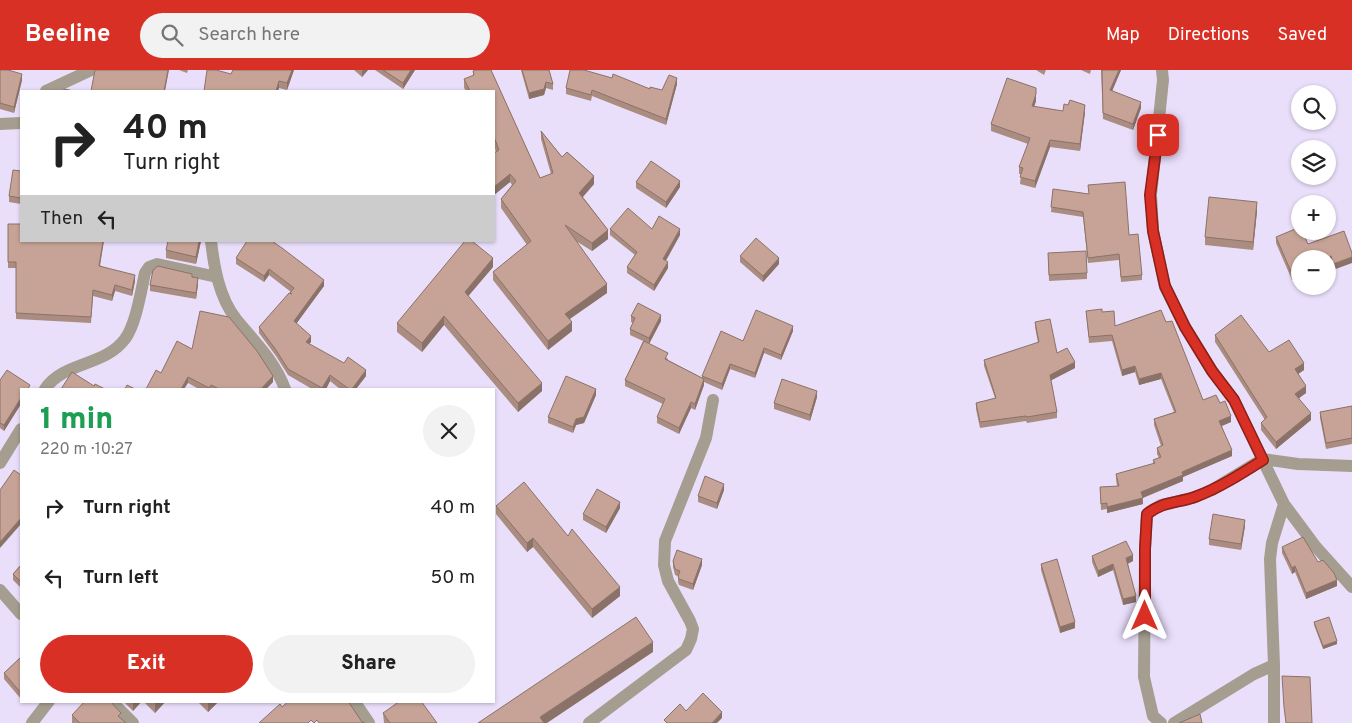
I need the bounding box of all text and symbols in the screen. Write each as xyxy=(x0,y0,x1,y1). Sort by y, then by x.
search box xyxy=(140,13,490,58)
text: Beeline xyxy=(25,20,110,50)
icon: search xyxy=(158,21,186,49)
text: Search here xyxy=(198,23,300,47)
text: Map xyxy=(1106,24,1140,47)
text: Directions xyxy=(1168,24,1250,47)
text: Saved xyxy=(1278,24,1327,47)
map controls xyxy=(1291,85,1336,295)
button: search xyxy=(1291,85,1336,130)
text: 40 m xyxy=(123,107,208,151)
icon: right xyxy=(40,110,105,175)
pin xyxy=(1137,114,1179,156)
icon: arrive xyxy=(1144,121,1172,149)
button: layers xyxy=(1291,140,1336,185)
text: Turn right xyxy=(123,150,220,177)
button: + xyxy=(1291,195,1336,240)
icon: left xyxy=(93,205,121,233)
text: Then xyxy=(40,207,83,231)
button: − xyxy=(1291,250,1336,295)
text: 1 min xyxy=(40,402,113,439)
button: close xyxy=(423,405,475,457)
text: 220 m · 10:27 xyxy=(40,440,133,460)
icon: right xyxy=(40,494,68,522)
text: Turn right xyxy=(83,496,171,520)
text: 40 m xyxy=(430,496,475,520)
icon: left xyxy=(40,564,68,592)
text: Turn left xyxy=(83,566,159,590)
text: 50 m xyxy=(430,566,475,590)
position arrow xyxy=(1118,589,1170,641)
button: Exit xyxy=(40,635,253,693)
button: Share xyxy=(263,635,475,693)

